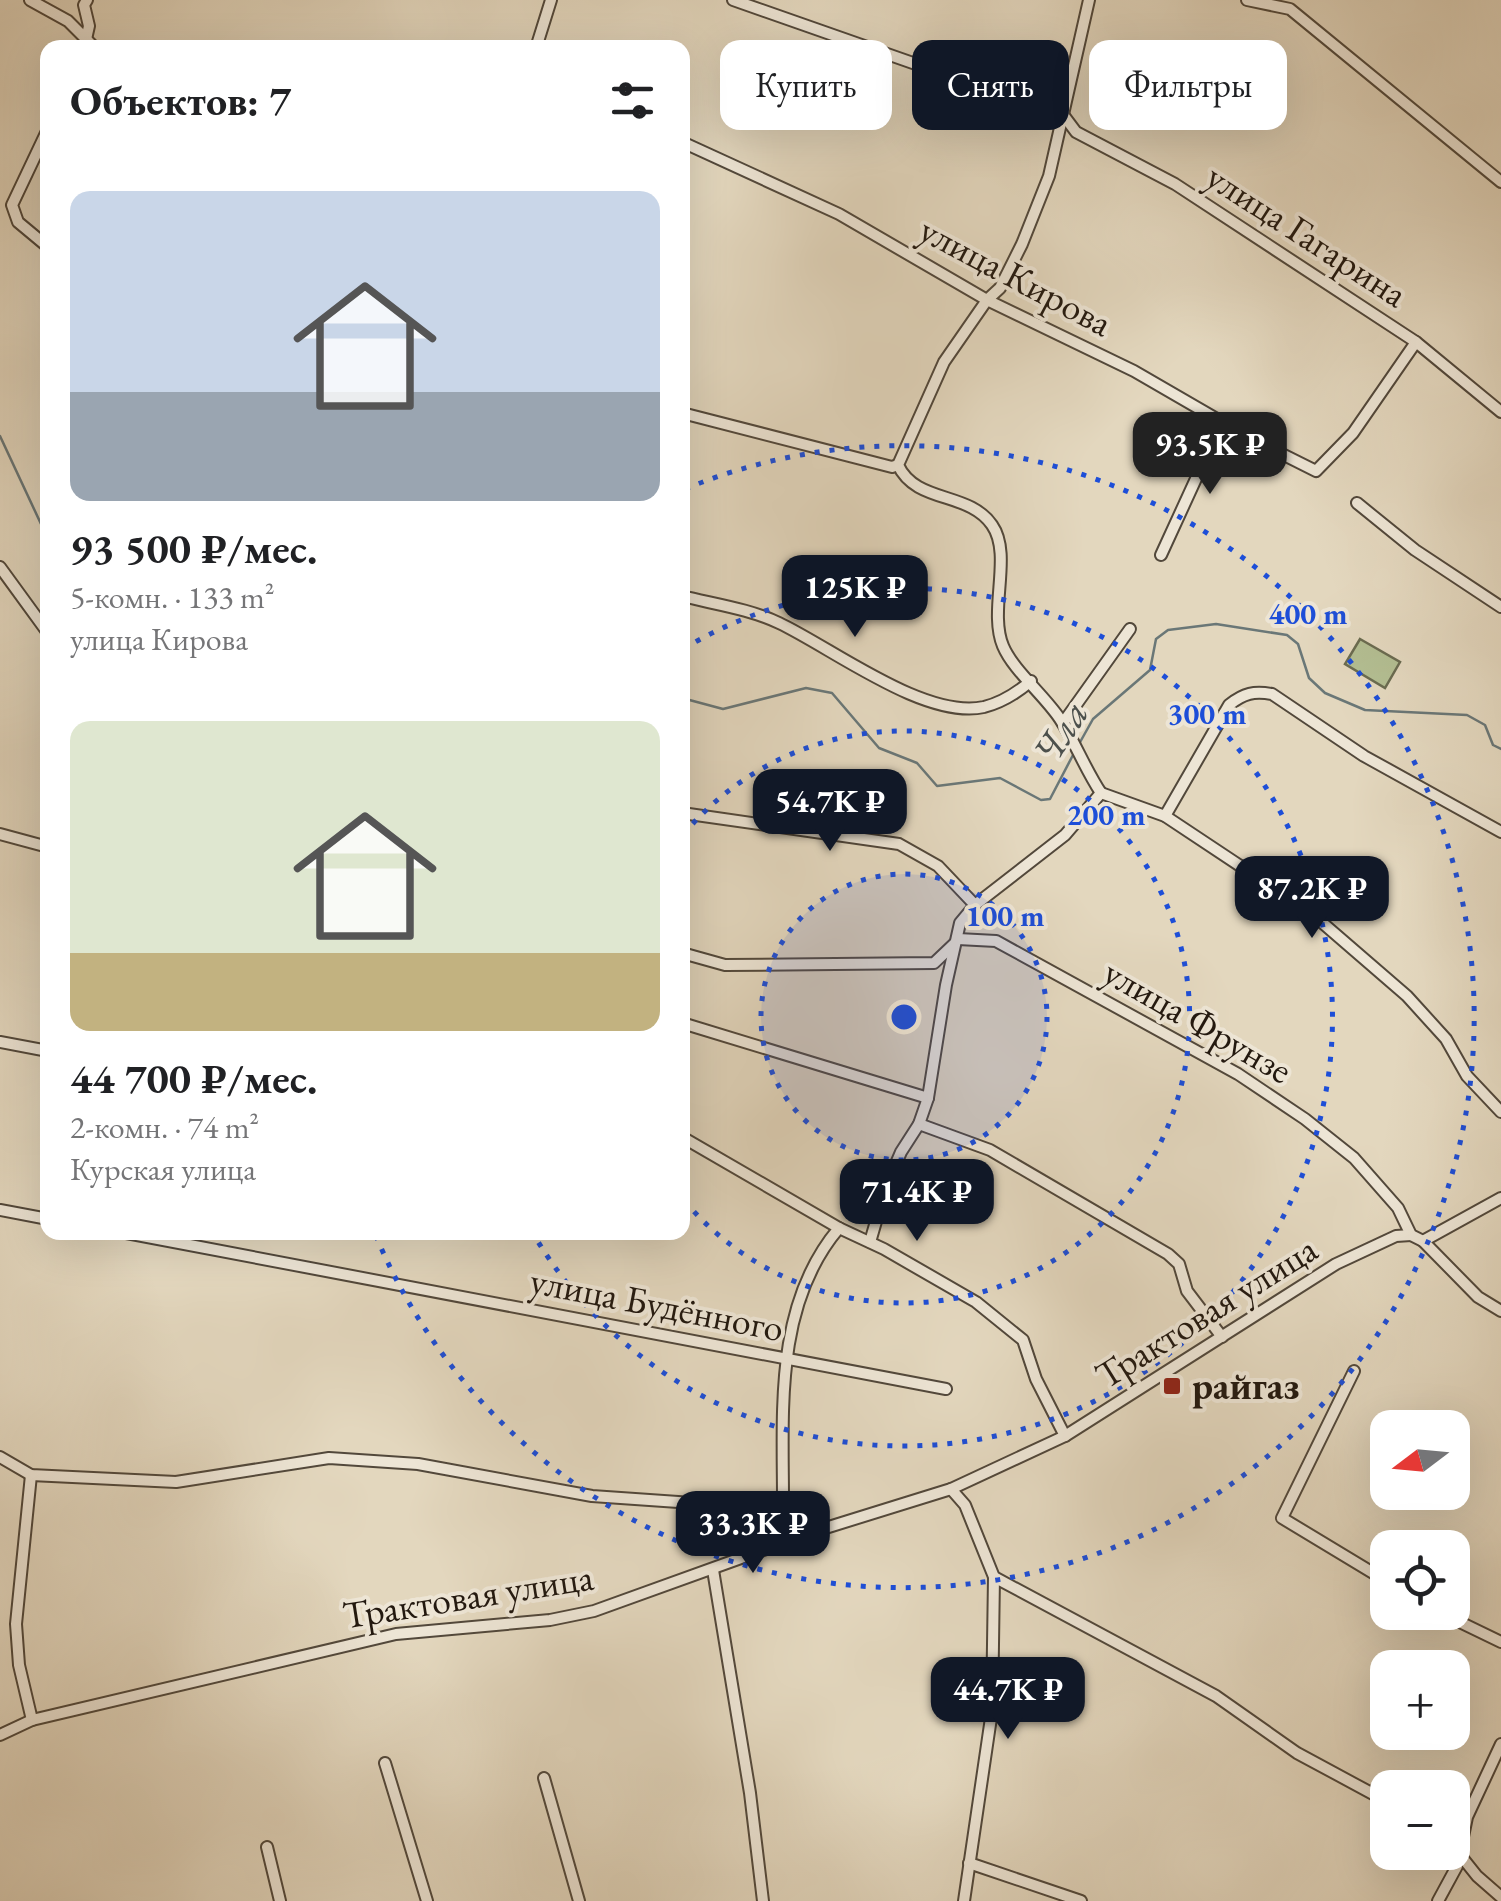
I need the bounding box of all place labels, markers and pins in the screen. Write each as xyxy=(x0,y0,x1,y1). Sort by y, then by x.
pin: 93.5K ₽ xyxy=(1118,412,1302,497)
pin: 125K ₽ xyxy=(774,555,936,640)
pin: 54.7K ₽ xyxy=(738,769,922,854)
pin: 87.2K ₽ xyxy=(1220,856,1404,941)
centre of rings xyxy=(886,999,922,1035)
pin: 71.4K ₽ xyxy=(825,1159,1009,1244)
place label: райгаз xyxy=(1192,1361,1299,1410)
marker: райгаз xyxy=(1161,1375,1183,1397)
pin: 33.3K ₽ xyxy=(661,1491,845,1576)
pin: 44.7K ₽ xyxy=(916,1657,1100,1742)

